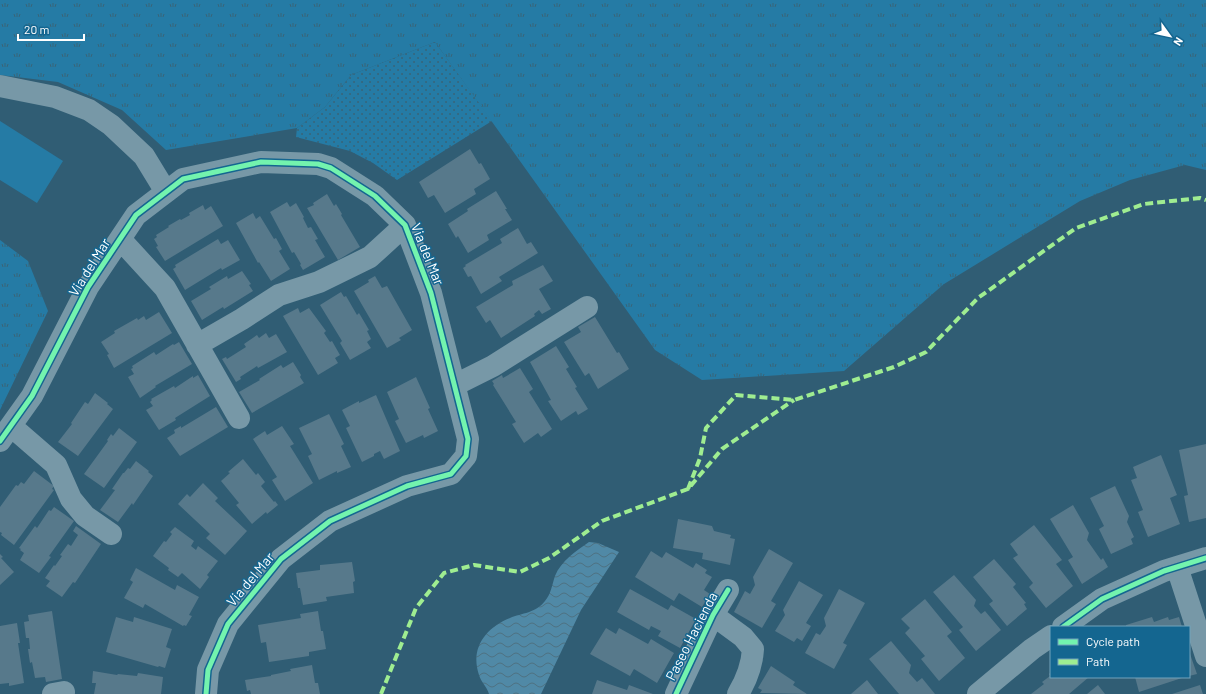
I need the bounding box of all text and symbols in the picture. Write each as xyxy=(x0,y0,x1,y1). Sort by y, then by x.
scale bar xyxy=(18,16,84,42)
north arrow xyxy=(1150,16,1190,56)
text: 20 m xyxy=(24,22,50,36)
text: N xyxy=(1171,35,1186,48)
street label: Via del Mar xyxy=(408,221,448,287)
street label: Via del Mar xyxy=(65,235,113,299)
street label: Via del Mar xyxy=(223,549,277,609)
street label: Paseo Hacienda xyxy=(661,589,721,683)
legend xyxy=(1050,626,1190,678)
text: Cycle path xyxy=(1086,634,1140,648)
text: Path xyxy=(1086,654,1110,668)

